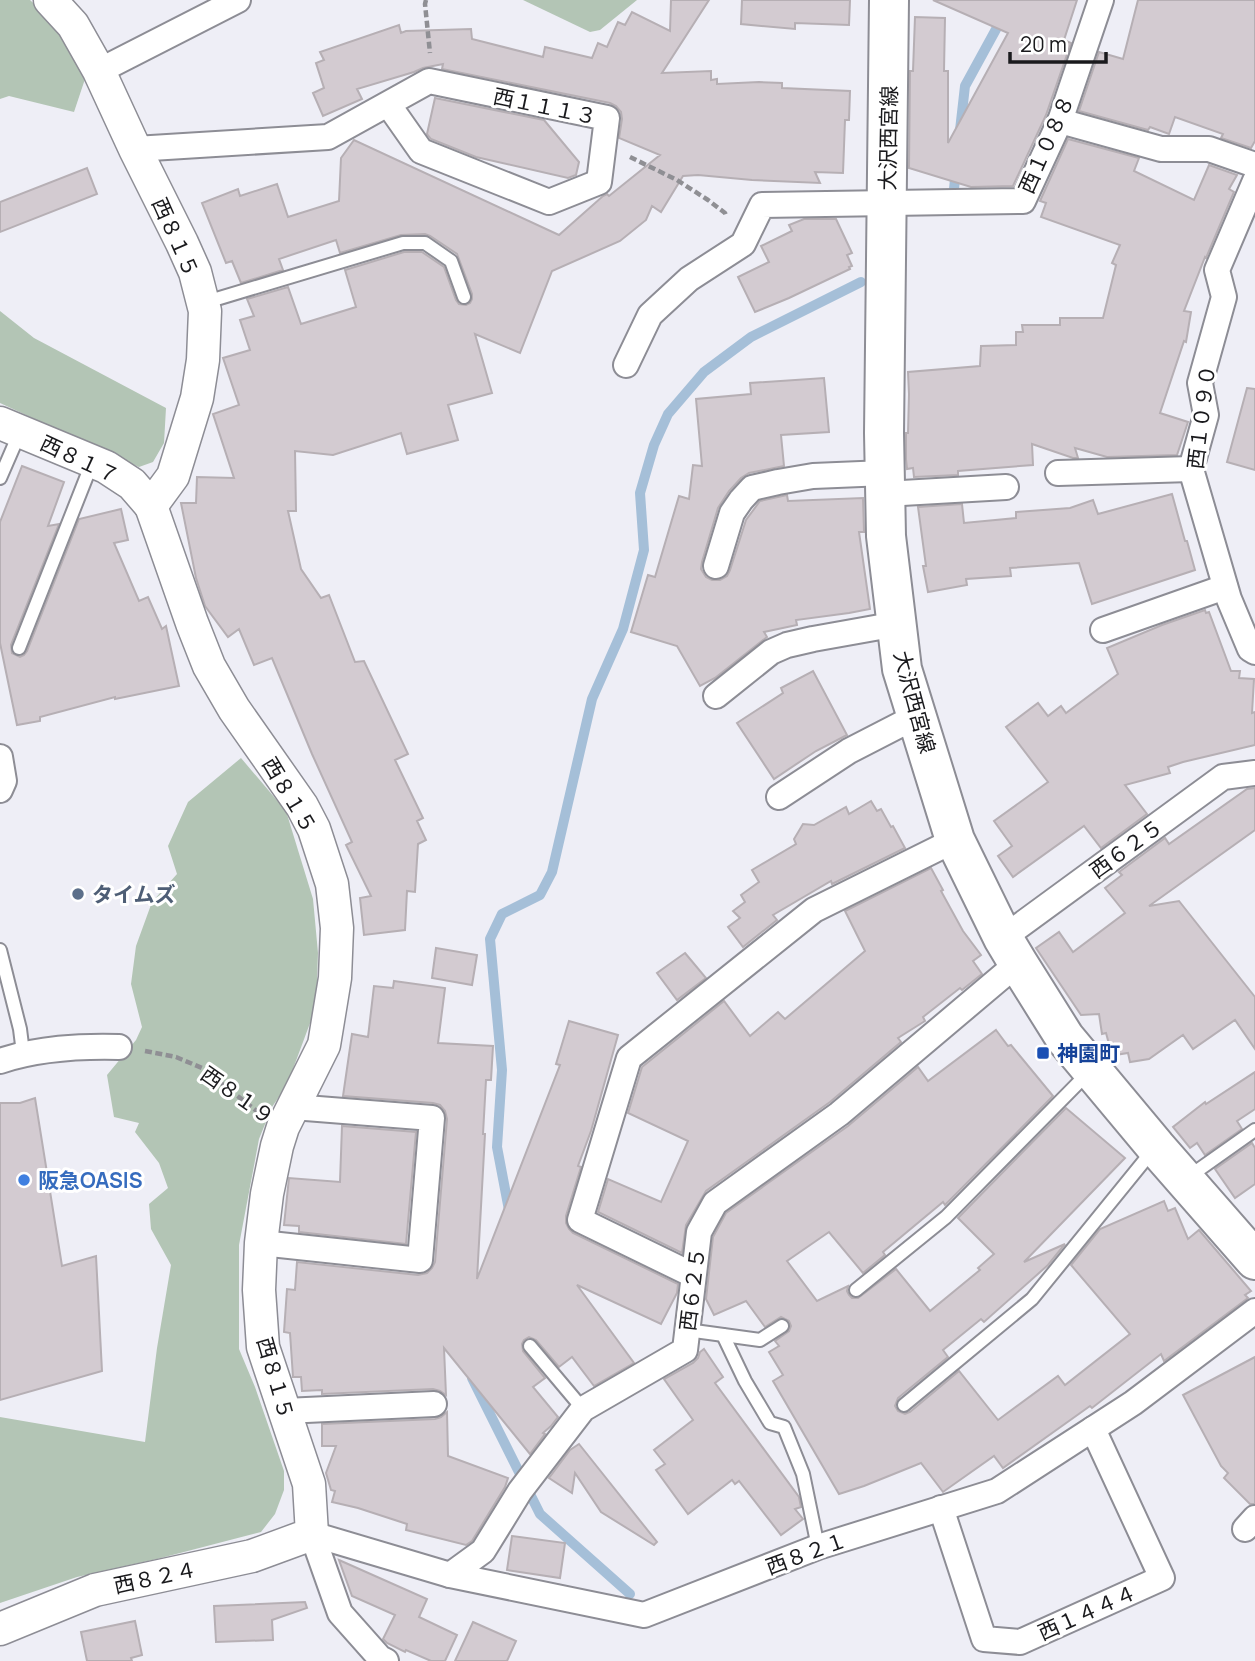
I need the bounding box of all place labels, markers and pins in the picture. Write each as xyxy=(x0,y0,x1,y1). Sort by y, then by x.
place label: タイムズ xyxy=(92,880,176,908)
marker: タイムズ xyxy=(70,886,86,902)
place label: 神園町 xyxy=(1057,1039,1120,1067)
marker: 神園町 xyxy=(1035,1045,1051,1061)
place label: 阪急OASIS xyxy=(38,1166,143,1194)
marker: 阪急OASIS xyxy=(16,1172,32,1188)

